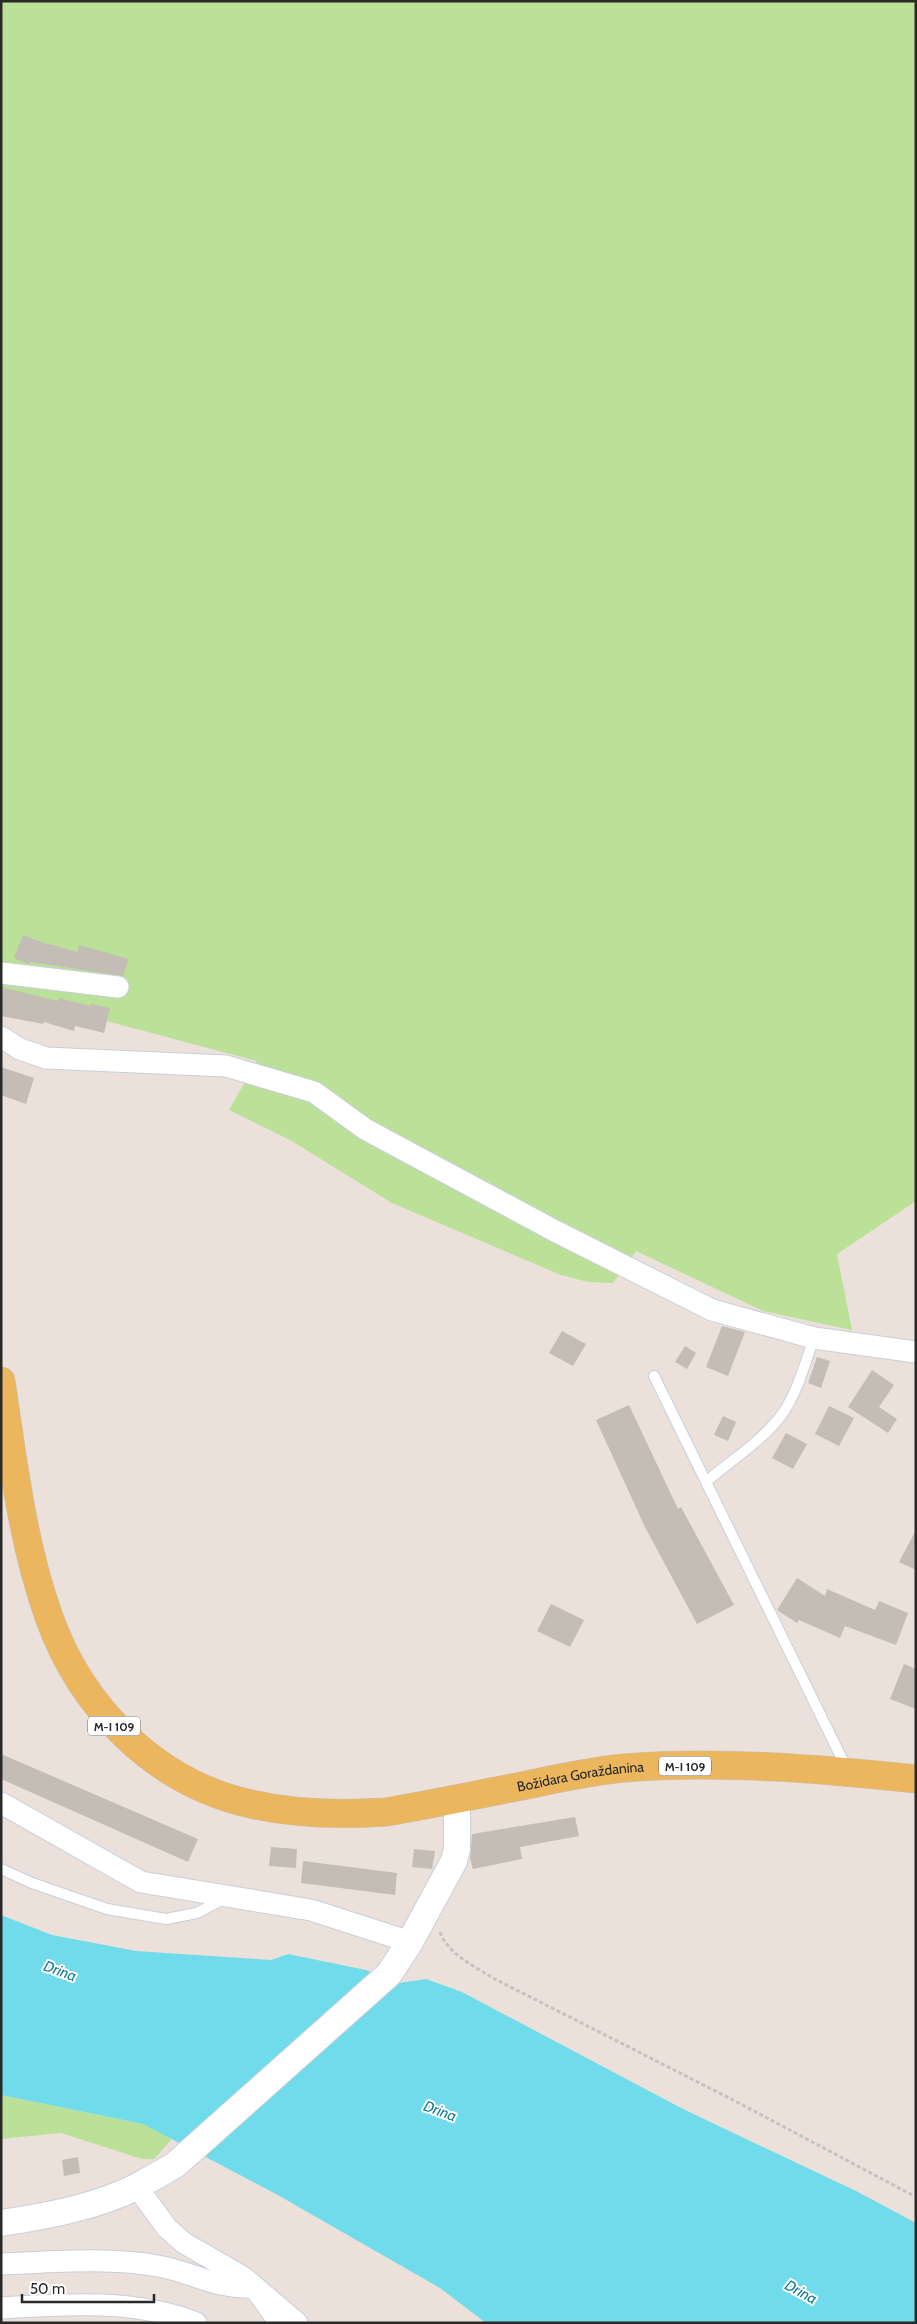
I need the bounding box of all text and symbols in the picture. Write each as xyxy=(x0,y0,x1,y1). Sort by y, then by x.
road number: M-I 109 xyxy=(88,1716,140,1735)
road number: M-I 109 xyxy=(659,1756,711,1775)
street label: Božidara Goraždanina xyxy=(515,1758,645,1796)
water label: Drina xyxy=(41,1957,79,1985)
water label: Drina xyxy=(421,2097,459,2125)
scale bar xyxy=(22,2272,155,2304)
water label: Drina xyxy=(782,2276,820,2308)
text: 50 m xyxy=(30,2280,65,2298)

